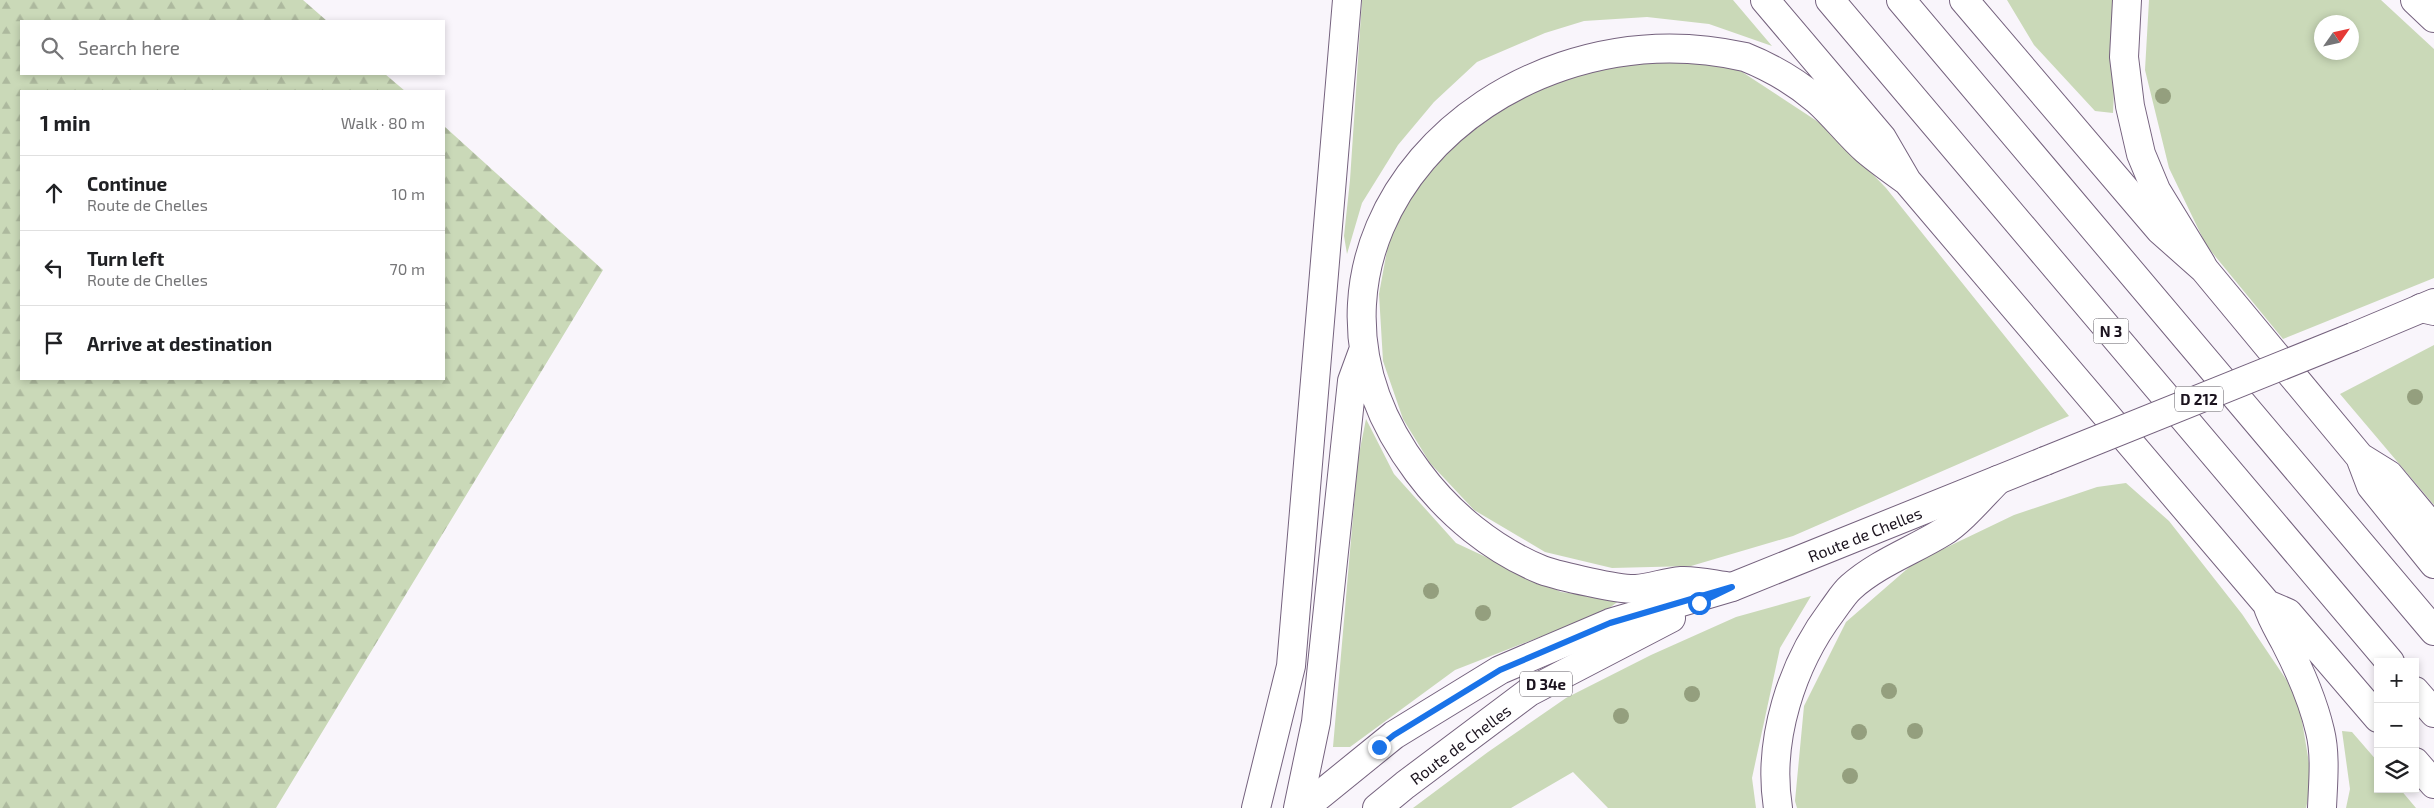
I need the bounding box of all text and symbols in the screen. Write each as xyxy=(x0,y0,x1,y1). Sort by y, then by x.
north arrow xyxy=(2314,15,2359,60)
search box xyxy=(20,20,445,75)
icon: search xyxy=(38,34,66,62)
text: Search here xyxy=(78,36,180,59)
text: 1 min xyxy=(40,110,91,135)
text: Walk · 80 m xyxy=(341,113,425,132)
text: Continue xyxy=(87,172,167,195)
icon: ahead xyxy=(40,179,68,207)
text: 10 m xyxy=(391,184,425,203)
text: Route de Chelles xyxy=(87,195,208,214)
text: Turn left xyxy=(87,247,164,270)
icon: left xyxy=(40,254,68,282)
text: 70 m xyxy=(390,259,425,278)
text: Route de Chelles xyxy=(87,270,208,289)
road number: N 3 xyxy=(2094,318,2128,344)
icon: arrive xyxy=(40,329,68,357)
text: Arrive at destination xyxy=(87,332,272,355)
road number: D 212 xyxy=(2175,386,2223,412)
street label: Route de Chelles xyxy=(1805,502,1924,565)
route start xyxy=(1688,592,1711,615)
map controls xyxy=(2374,658,2419,793)
button: + xyxy=(2374,658,2419,703)
road number: D 34e xyxy=(1520,672,1572,696)
street label: Route de Chelles xyxy=(1406,700,1514,788)
button: − xyxy=(2374,703,2419,748)
route end xyxy=(1368,736,1391,759)
button: layers xyxy=(2374,748,2419,793)

